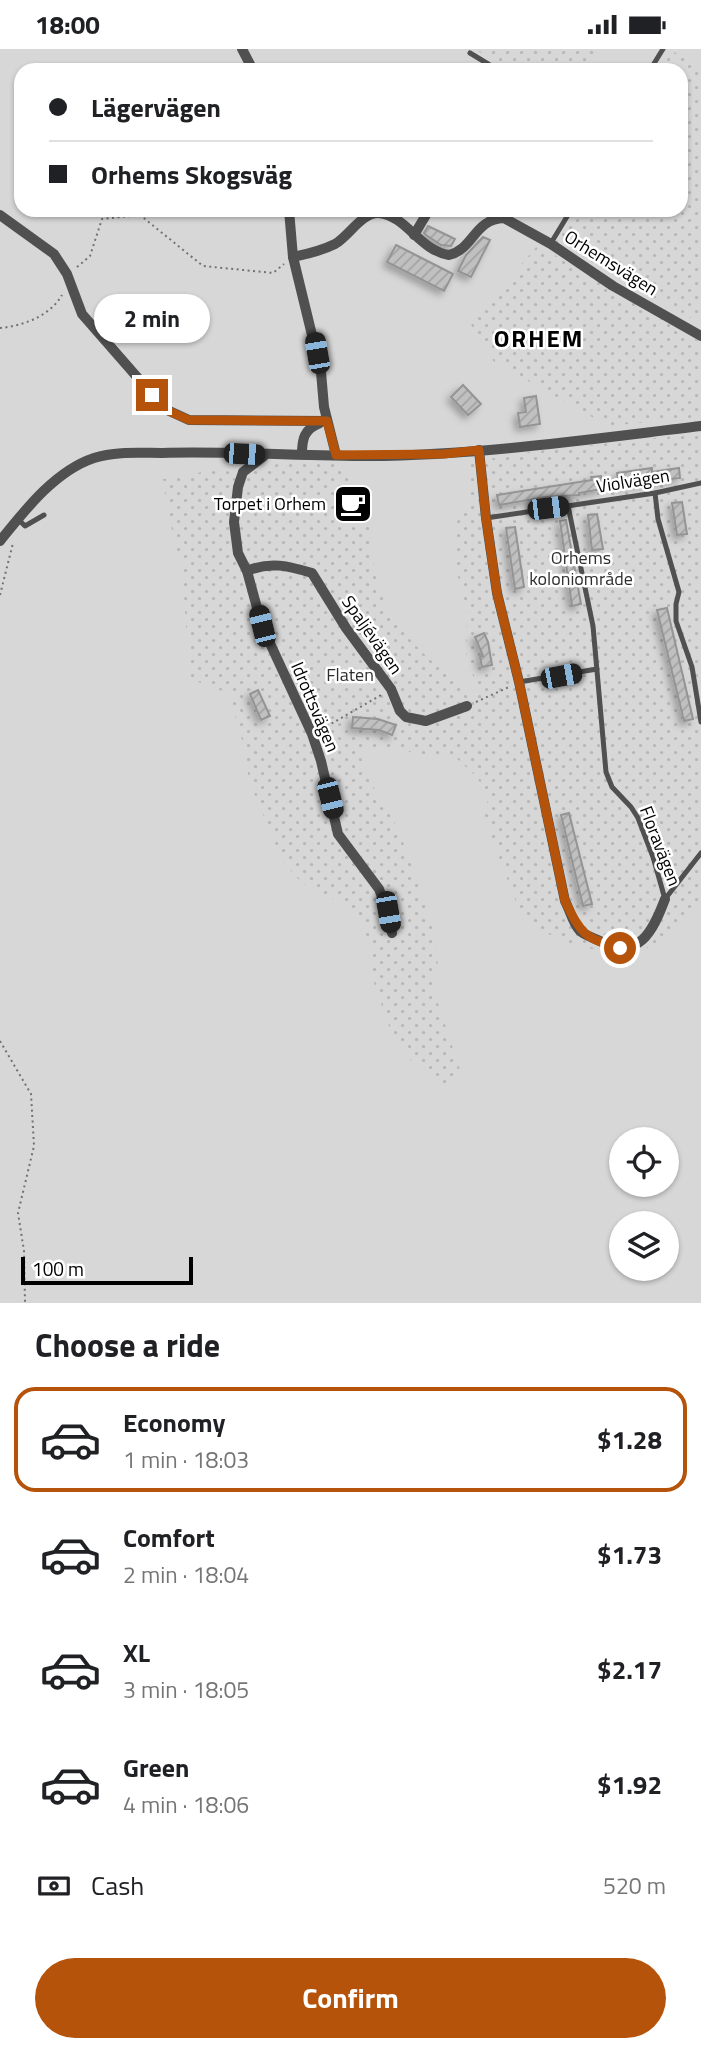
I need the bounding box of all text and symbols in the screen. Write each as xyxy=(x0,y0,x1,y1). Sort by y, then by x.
text: 18:00 xyxy=(35,5,100,44)
text: Lägervägen xyxy=(91,88,221,127)
text: Orhems Skogsväg xyxy=(91,155,292,194)
street label: Orhemsvägen xyxy=(559,223,663,302)
callout: 2 min xyxy=(94,293,210,343)
text: 2 min xyxy=(124,301,180,336)
district label: ORHEM xyxy=(494,320,584,356)
car xyxy=(304,330,331,376)
route end xyxy=(136,379,168,411)
car xyxy=(223,442,266,466)
street label: Violvägen xyxy=(594,461,671,500)
cafe icon: Torpet i Orhem xyxy=(332,483,374,525)
place label: Torpet i Orhem xyxy=(214,490,326,517)
car xyxy=(526,495,571,521)
park label: Orhems koloniområde xyxy=(529,544,633,592)
street label: Spaljévägen xyxy=(335,590,410,680)
car xyxy=(247,603,278,649)
street label: Idrottsvägen xyxy=(284,657,347,756)
park label: Flaten xyxy=(326,661,374,688)
car xyxy=(539,662,584,690)
car xyxy=(315,775,346,821)
street label: Floravägen xyxy=(633,802,688,890)
car xyxy=(375,889,402,935)
route start xyxy=(604,932,636,964)
map controls xyxy=(609,1127,679,1281)
button: locate xyxy=(609,1127,679,1197)
button: layers xyxy=(609,1211,679,1281)
scale bar xyxy=(21,1254,192,1286)
text: 100 m xyxy=(32,1254,84,1283)
text: Choose a ride xyxy=(35,1321,220,1369)
text: Economy xyxy=(123,1403,225,1442)
icon: car xyxy=(39,1408,102,1471)
text: $1.28 xyxy=(597,1420,662,1459)
text: 1 min · 18:03 xyxy=(123,1442,249,1477)
text: Comfort xyxy=(123,1518,215,1557)
icon: car xyxy=(39,1523,102,1586)
text: $1.73 xyxy=(597,1535,662,1574)
text: 2 min · 18:04 xyxy=(123,1557,249,1592)
text: XL xyxy=(123,1633,150,1672)
icon: car xyxy=(39,1638,102,1701)
text: $2.17 xyxy=(597,1650,662,1689)
text: 3 min · 18:05 xyxy=(123,1672,249,1707)
text: Green xyxy=(123,1748,189,1787)
icon: car xyxy=(39,1753,102,1816)
text: $1.92 xyxy=(597,1765,662,1804)
text: 4 min · 18:06 xyxy=(123,1787,249,1822)
text: Cash xyxy=(91,1866,144,1905)
icon: cash xyxy=(35,1867,73,1905)
text: 520 m xyxy=(603,1868,666,1903)
button: Confirm xyxy=(35,1958,666,2038)

